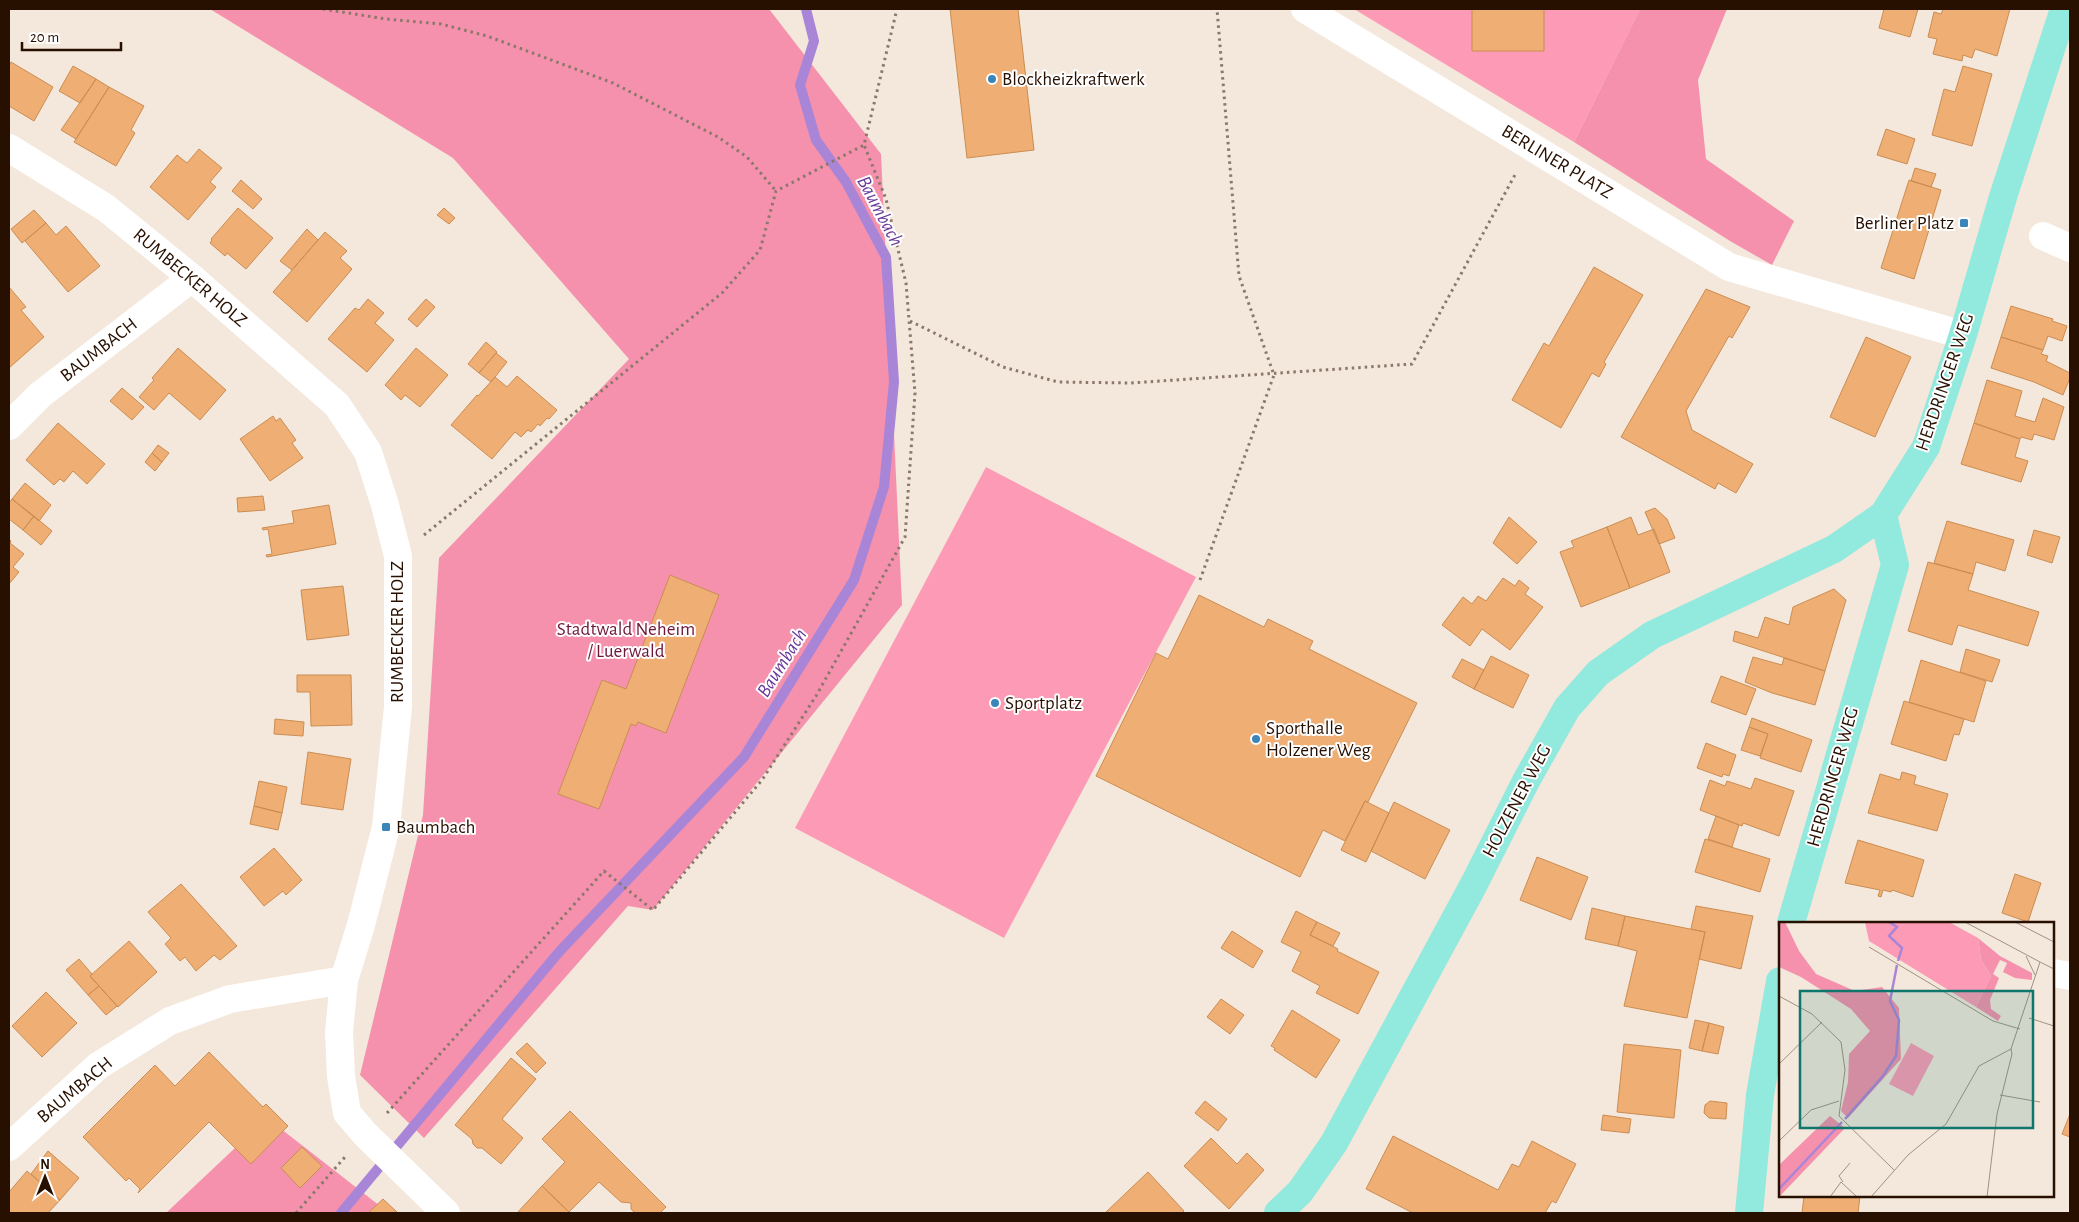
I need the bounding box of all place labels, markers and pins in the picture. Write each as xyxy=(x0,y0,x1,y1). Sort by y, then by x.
place label: Blockheizkraftwerk xyxy=(1002,70,1145,89)
marker: Blockheizkraftwerk xyxy=(986,73,998,85)
place label: Berliner Platz xyxy=(1855,214,1954,233)
marker: Berliner Platz xyxy=(1958,217,1970,229)
place label: Sportplatz xyxy=(1005,694,1082,713)
marker: Sportplatz xyxy=(989,697,1001,709)
place label: Sporthalle Holzener Weg xyxy=(1266,719,1371,760)
marker: Sporthalle Holzener Weg xyxy=(1250,733,1262,745)
place label: Baumbach xyxy=(396,818,475,837)
marker: Baumbach xyxy=(380,821,392,833)

